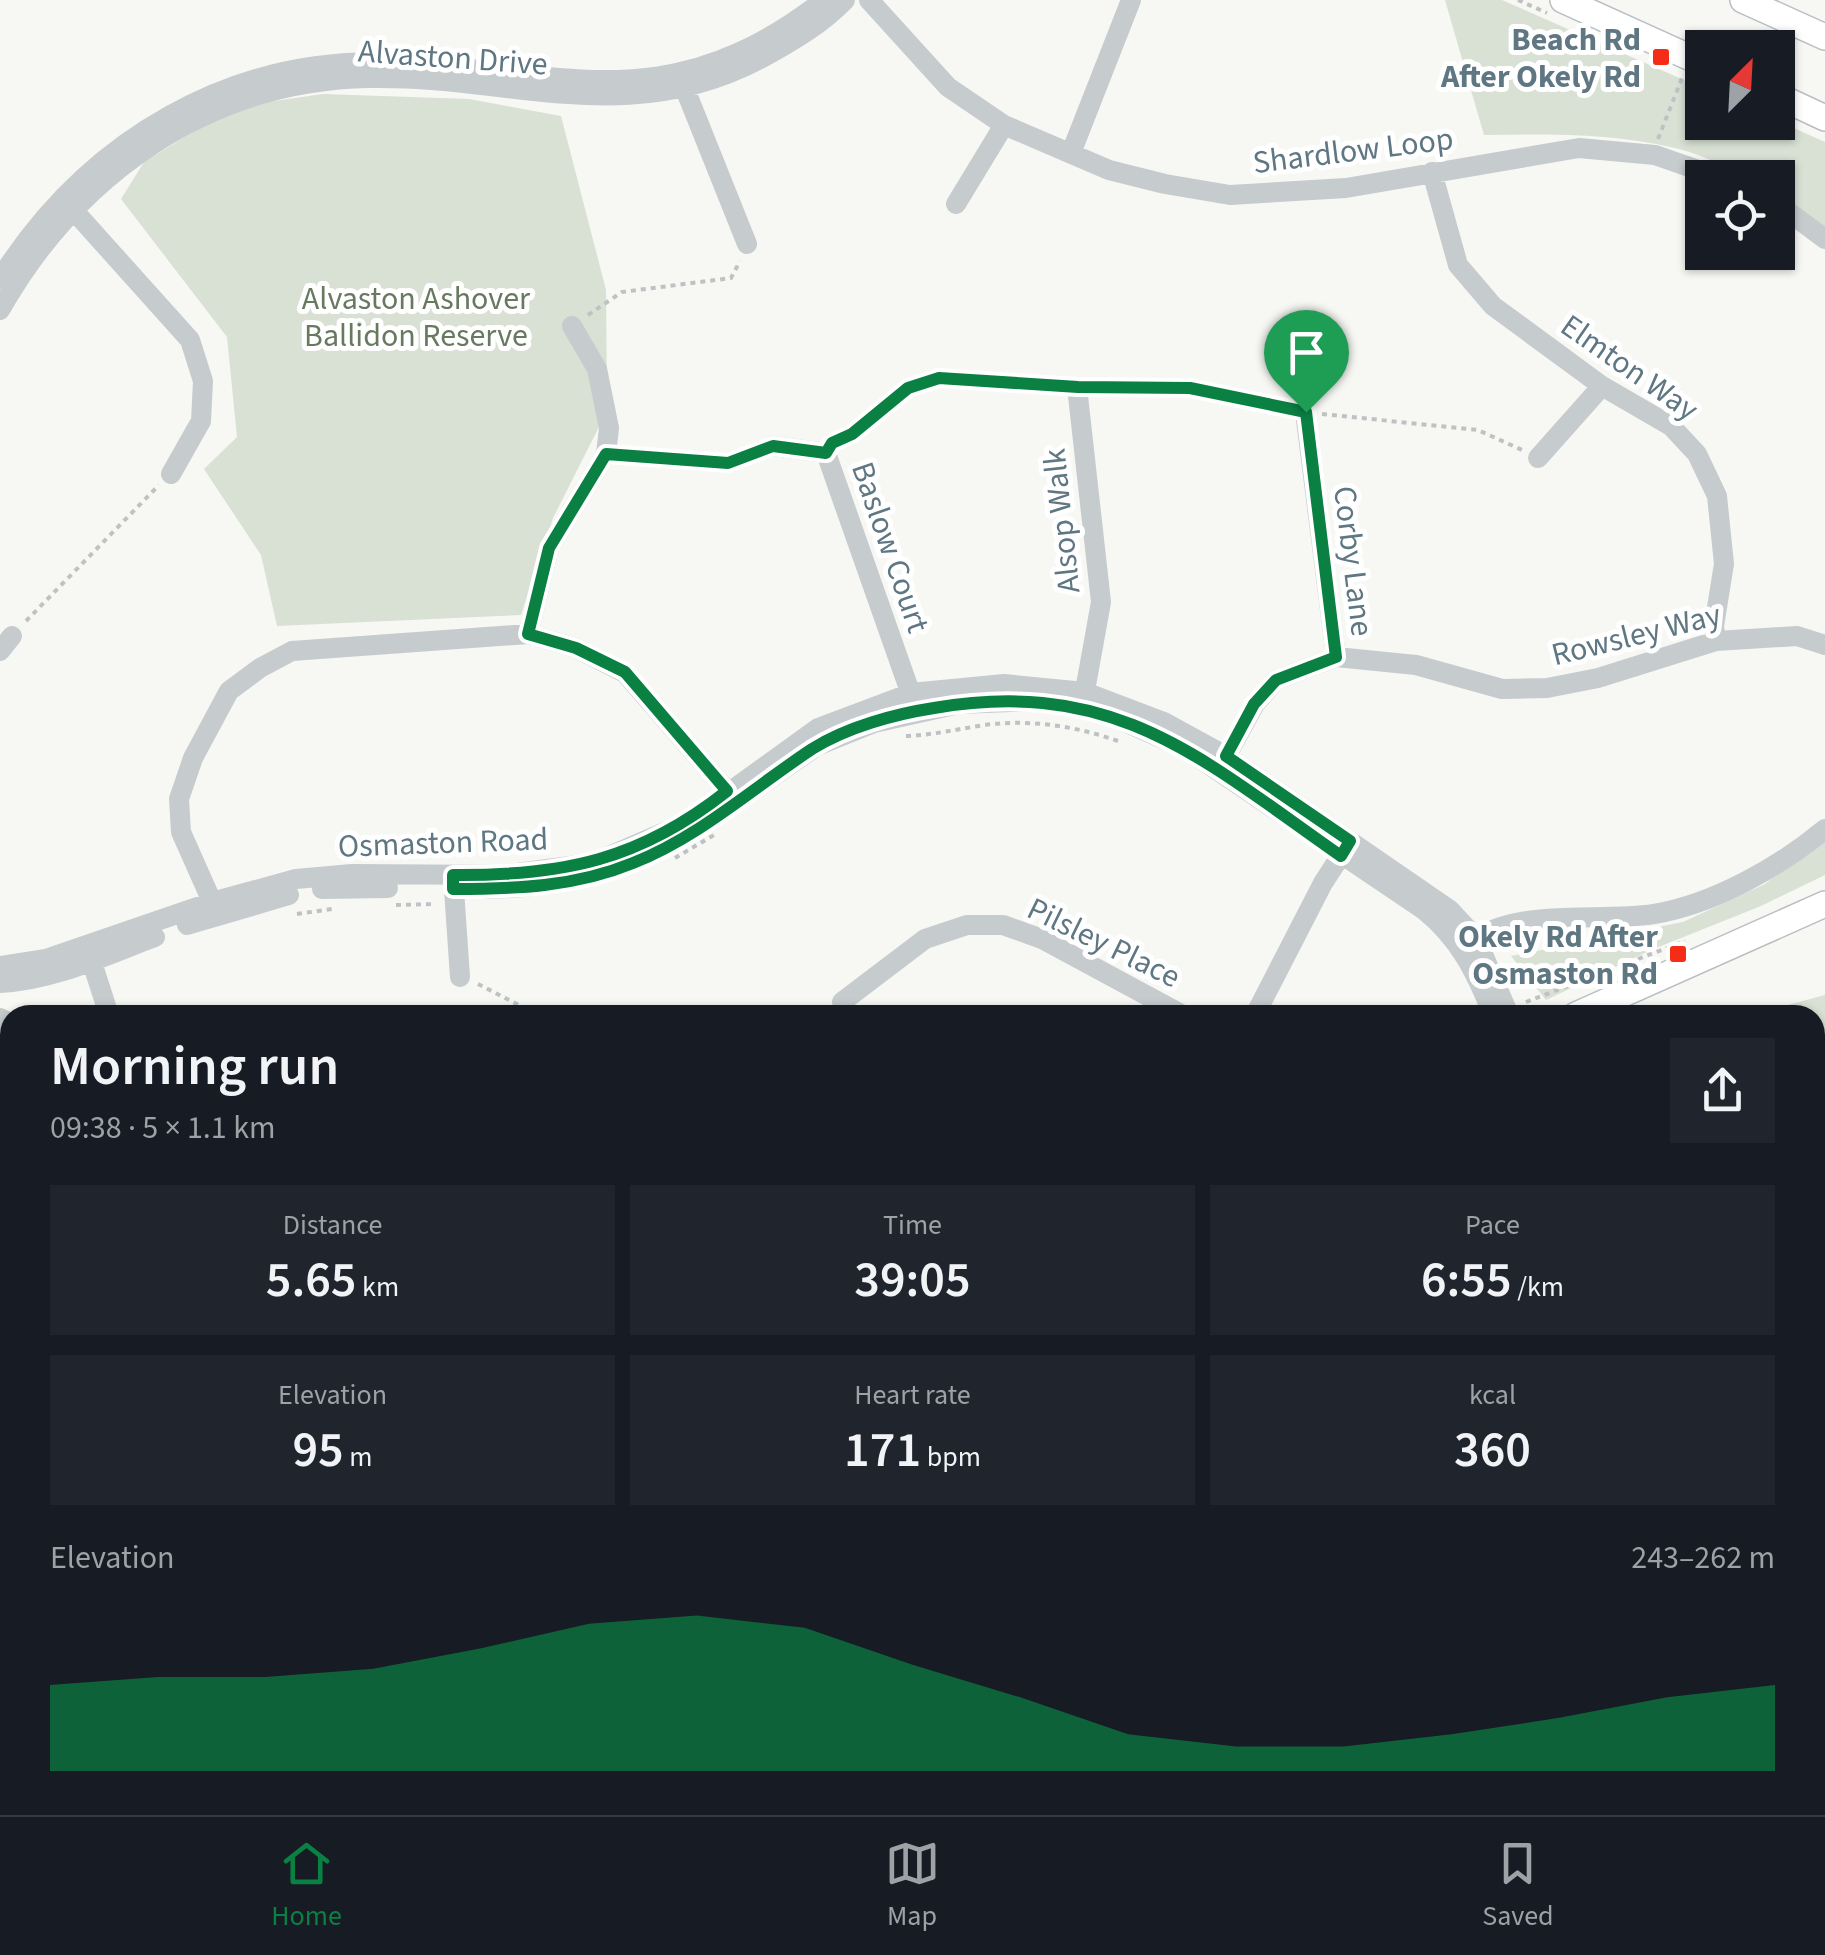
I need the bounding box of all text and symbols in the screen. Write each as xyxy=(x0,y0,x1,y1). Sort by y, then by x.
place label: Beach Rd After Okely Rd xyxy=(1440,17,1641,100)
street label: Alvaston Drive xyxy=(357,28,549,88)
north arrow xyxy=(1685,30,1795,140)
map controls xyxy=(1685,30,1795,270)
marker: Beach Rd After Okely Rd xyxy=(1650,46,1672,68)
street label: Shardlow Loop xyxy=(1250,116,1456,186)
button: locate xyxy=(1685,160,1795,270)
park label: Alvaston Ashover Ballidon Reserve xyxy=(302,276,531,359)
street label: Elmton Way xyxy=(1551,303,1708,432)
pin xyxy=(1264,310,1349,413)
icon: arrive xyxy=(1279,325,1334,380)
street label: Alsop Walk xyxy=(1032,446,1092,596)
street label: Baslow Court xyxy=(839,456,941,639)
street label: Corby Lane xyxy=(1321,484,1385,639)
street label: Rowsley Way xyxy=(1547,592,1726,678)
street label: Osmaston Road xyxy=(337,816,549,870)
street label: Pilsley Place xyxy=(1019,886,1188,1000)
place label: Okely Rd After Osmaston Rd xyxy=(1458,914,1658,997)
marker: Okely Rd After Osmaston Rd xyxy=(1667,943,1689,965)
text: Morning run xyxy=(50,1028,339,1106)
button: share xyxy=(1670,1038,1775,1143)
text: 09:38 · 5 × 1.1 km xyxy=(50,1105,276,1151)
text: Distance xyxy=(283,1205,382,1245)
text: Time xyxy=(883,1205,942,1245)
text: Pace xyxy=(1465,1205,1520,1245)
text: 5.65 xyxy=(266,1245,357,1316)
text: 39:05 xyxy=(854,1245,971,1316)
text: 6:55 xyxy=(1421,1245,1512,1316)
text: km xyxy=(357,1267,399,1307)
text: /km xyxy=(1512,1267,1564,1307)
text: Elevation xyxy=(278,1375,387,1415)
text: Heart rate xyxy=(854,1375,971,1415)
text: kcal xyxy=(1469,1375,1516,1415)
text: 95 xyxy=(292,1415,344,1486)
text: 171 xyxy=(844,1415,921,1486)
text: 360 xyxy=(1454,1415,1531,1486)
text: m xyxy=(344,1437,373,1477)
text: bpm xyxy=(921,1437,981,1477)
text: Elevation xyxy=(50,1535,175,1581)
text: 243–262 m xyxy=(1631,1535,1775,1581)
tab: Home xyxy=(271,1836,342,1936)
tab: Map xyxy=(885,1836,940,1936)
tab: Saved xyxy=(1482,1836,1554,1936)

